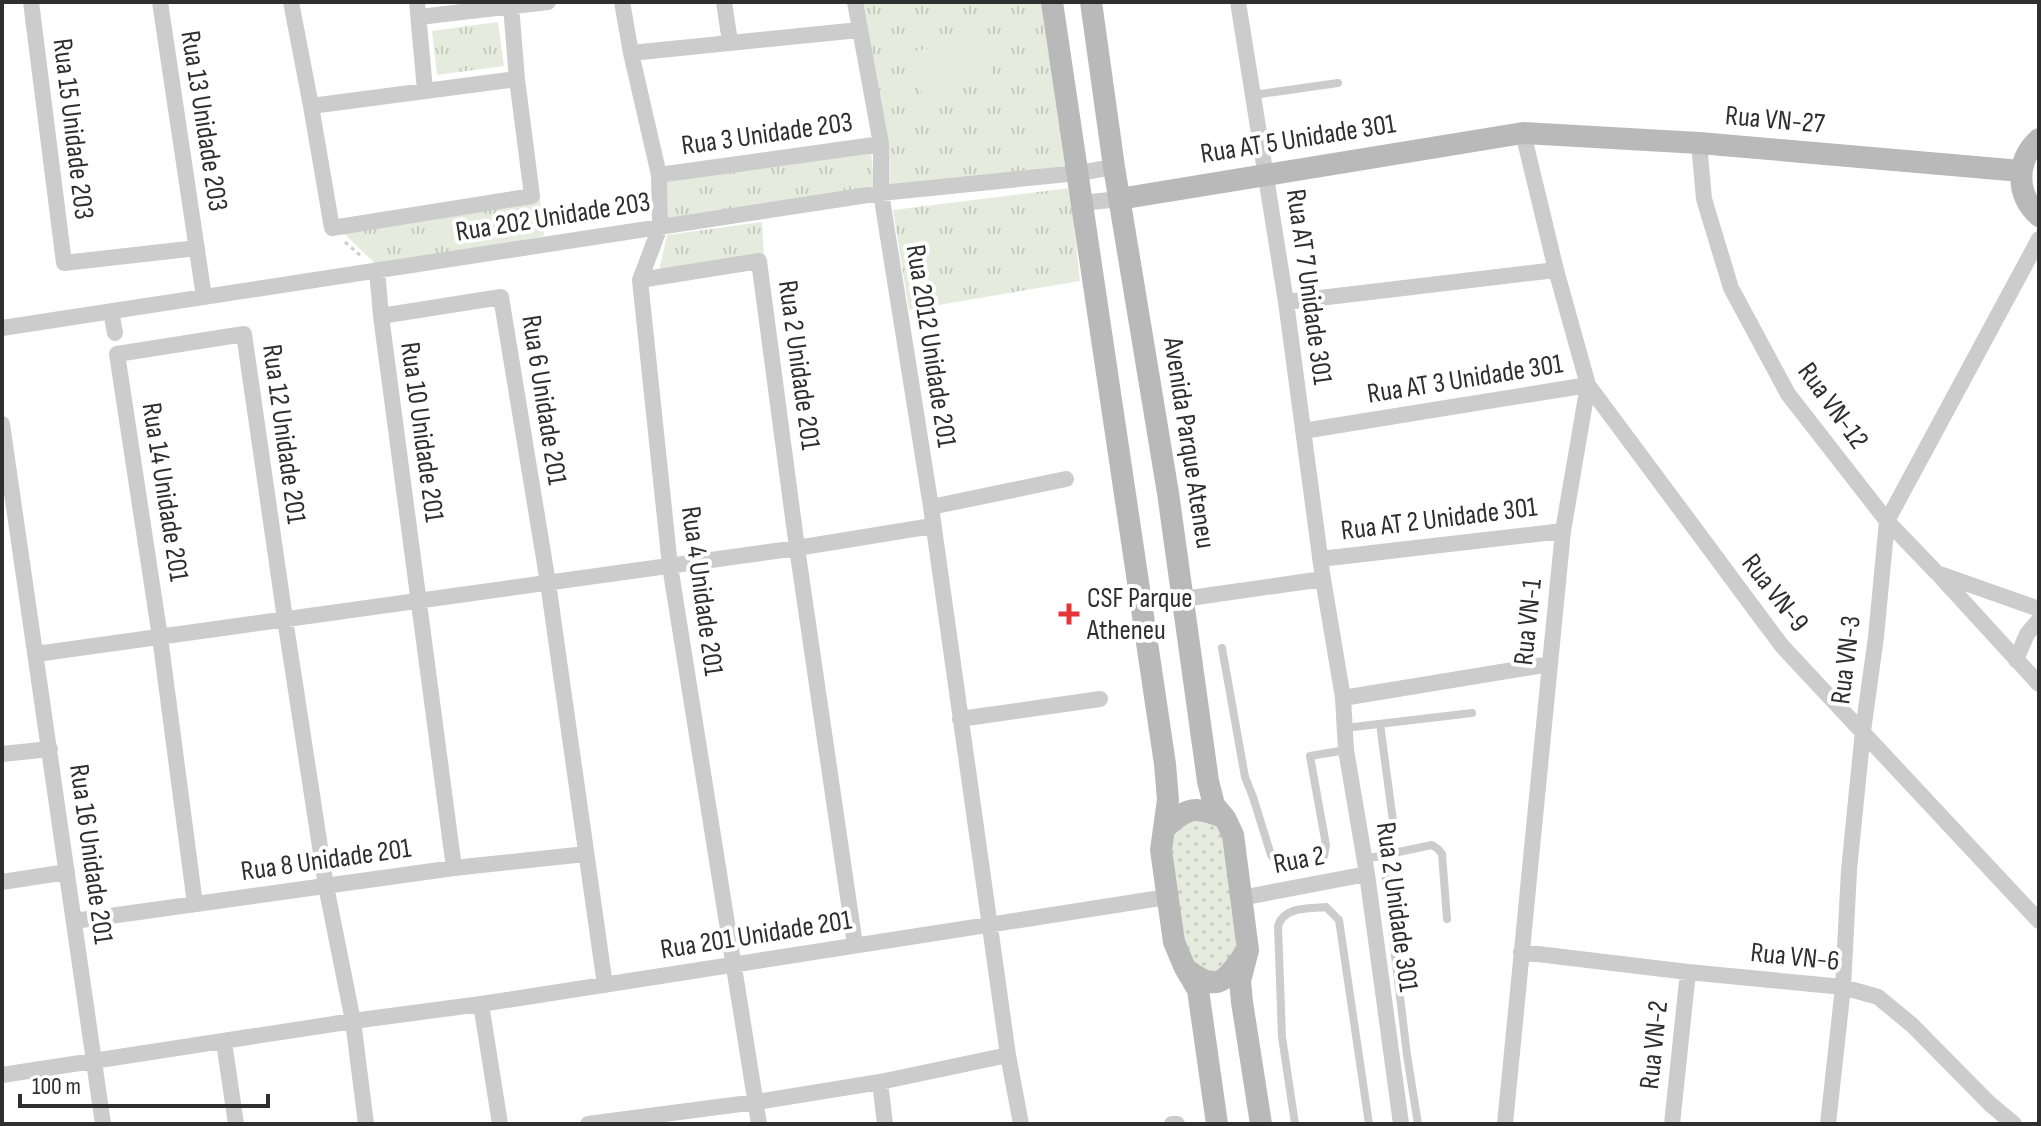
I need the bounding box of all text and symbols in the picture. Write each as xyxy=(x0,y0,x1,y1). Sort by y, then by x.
street label: Rua 13 Unidade 203 xyxy=(173,28,235,214)
street label: Rua 15 Unidade 203 xyxy=(46,37,100,221)
street label: Rua VN-27 xyxy=(1724,99,1826,141)
street label: Rua 3 Unidade 203 xyxy=(679,106,855,162)
street label: Rua AT 5 Unidade 301 xyxy=(1198,107,1398,171)
street label: Rua 202 Unidade 203 xyxy=(453,185,653,249)
street label: Rua AT 7 Unidade 301 xyxy=(1279,187,1339,387)
street label: Rua 2012 Unidade 201 xyxy=(899,242,963,450)
street label: Rua 2 Unidade 201 xyxy=(771,278,827,452)
street label: Rua 6 Unidade 201 xyxy=(514,313,574,487)
street label: Avenida Parque Ateneu xyxy=(1156,334,1222,551)
street label: Rua 10 Unidade 201 xyxy=(393,340,451,524)
street label: Rua 12 Unidade 201 xyxy=(255,342,313,526)
street label: Rua AT 3 Unidade 301 xyxy=(1365,347,1565,411)
street label: Rua VN-12 xyxy=(1791,356,1875,456)
street label: Rua 14 Unidade 201 xyxy=(135,400,195,584)
street label: Rua AT 2 Unidade 301 xyxy=(1339,491,1539,547)
street label: Rua 4 Unidade 201 xyxy=(674,504,730,678)
street label: Rua VN-9 xyxy=(1734,548,1816,638)
street label: Rua VN-1 xyxy=(1507,577,1549,667)
place label: CSF Parque Atheneu xyxy=(1086,582,1192,647)
marker: CSF Parque Atheneu xyxy=(1058,603,1080,625)
street label: Rua VN-3 xyxy=(1824,614,1868,706)
street label: Rua 16 Unidade 201 xyxy=(62,762,120,946)
street label: Rua 2 Unidade 301 xyxy=(1369,820,1425,994)
street label: Rua 8 Unidade 201 xyxy=(239,832,413,888)
street label: Rua 2 xyxy=(1271,839,1327,881)
street label: Rua 201 Unidade 201 xyxy=(658,904,854,966)
street label: Rua VN-6 xyxy=(1749,936,1841,978)
street label: Rua VN-2 xyxy=(1633,999,1675,1091)
scale bar xyxy=(20,1058,268,1108)
text: 100 m xyxy=(32,1072,81,1101)

